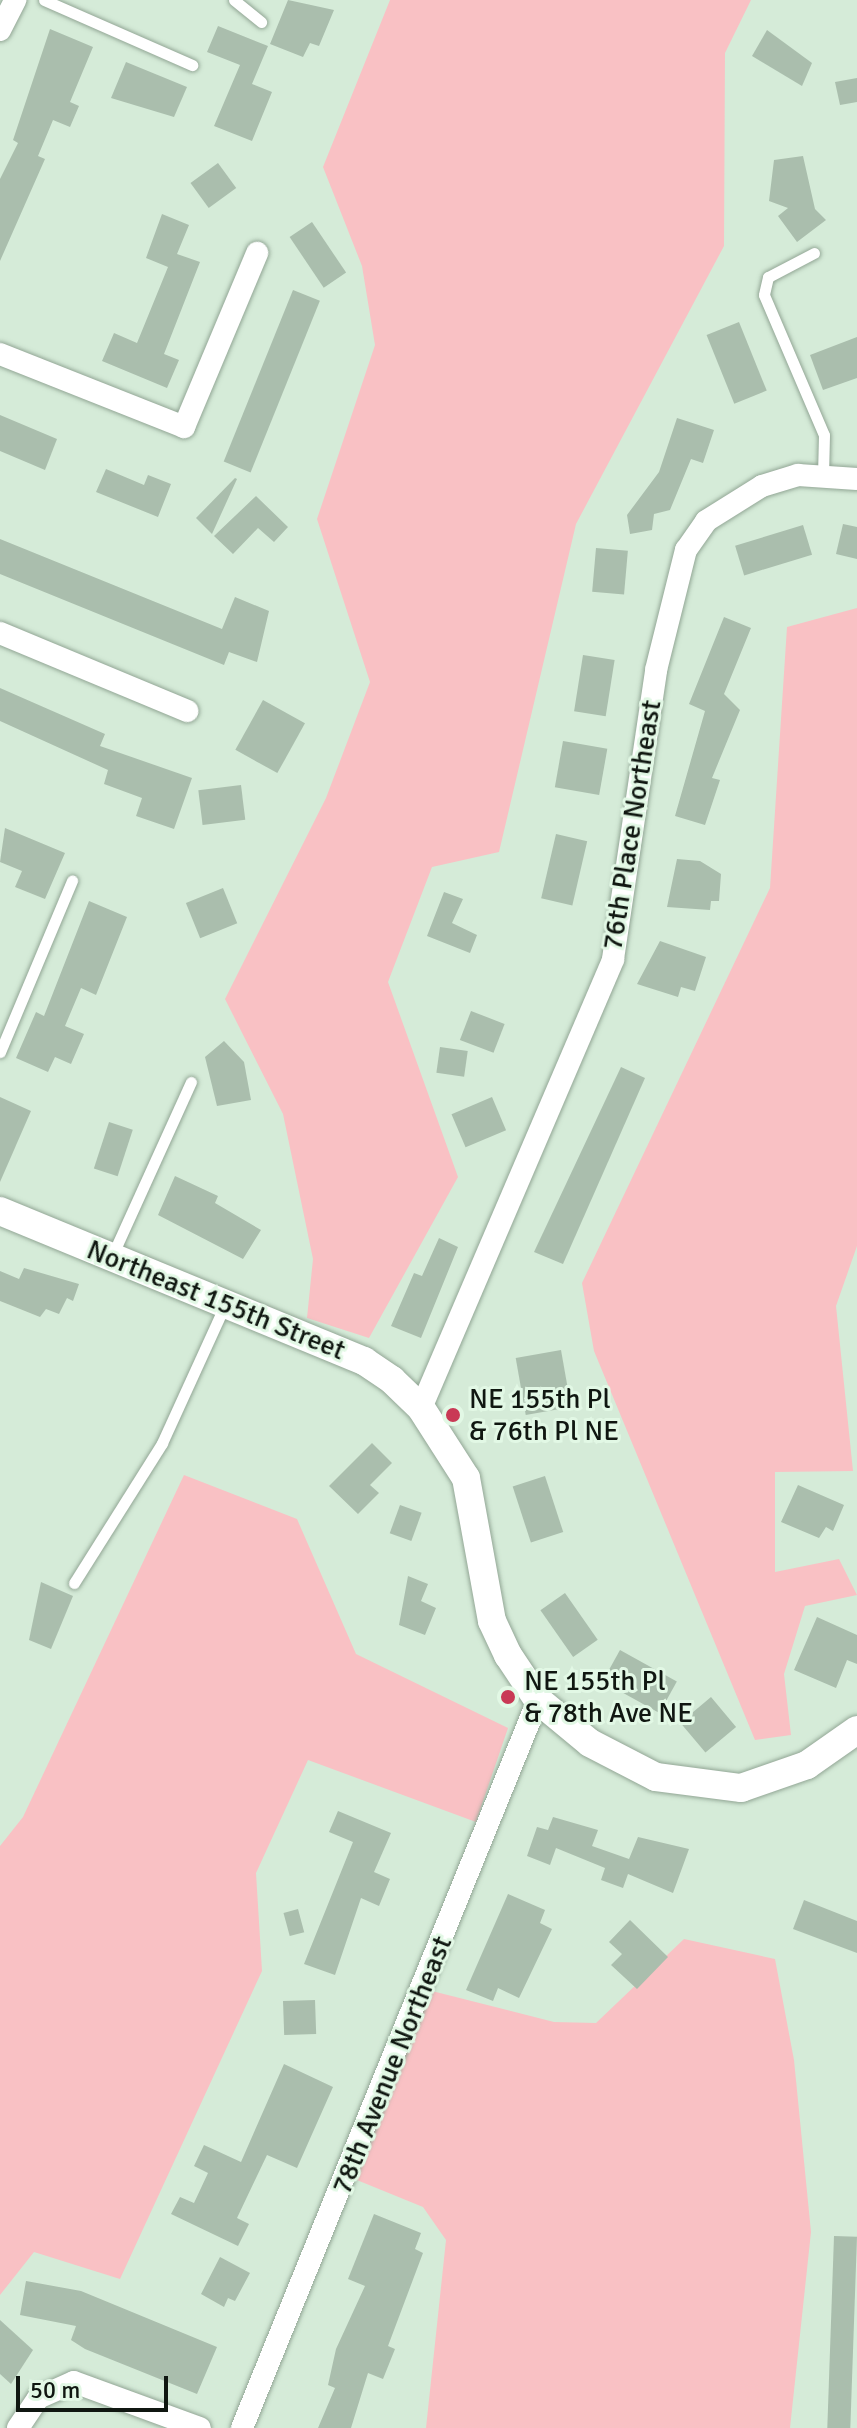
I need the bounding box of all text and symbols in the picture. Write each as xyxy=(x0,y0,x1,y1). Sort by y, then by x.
street label: 76th Place Northeast xyxy=(596,698,668,952)
street label: Northeast 155th Street xyxy=(82,1233,350,1367)
place label: NE 155th Pl & 76th Pl NE xyxy=(469,1382,619,1448)
marker: NE 155th Pl & 76th Pl NE xyxy=(444,1406,462,1424)
place label: NE 155th Pl & 78th Ave NE xyxy=(524,1664,693,1730)
marker: NE 155th Pl & 78th Ave NE xyxy=(499,1688,517,1706)
street label: 78th Avenue Northeast xyxy=(325,1931,459,2199)
scale bar xyxy=(20,2360,172,2410)
text: 50 m xyxy=(30,2375,80,2405)

